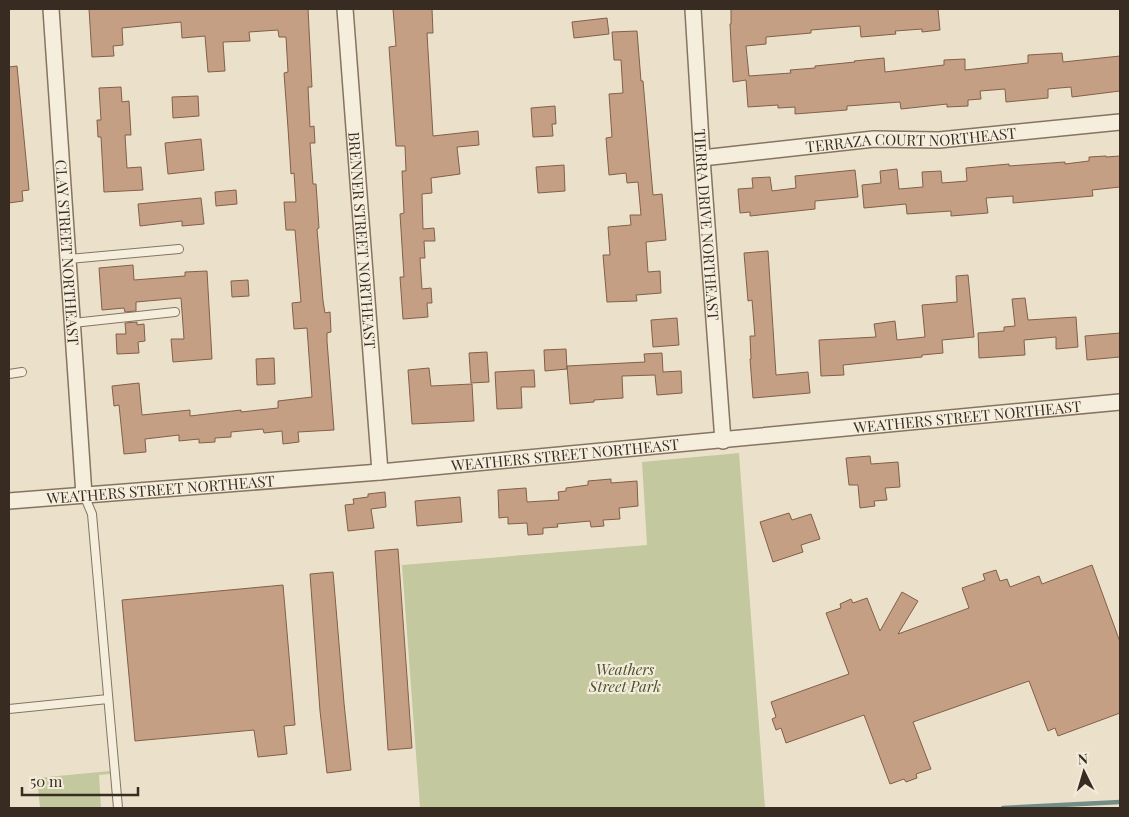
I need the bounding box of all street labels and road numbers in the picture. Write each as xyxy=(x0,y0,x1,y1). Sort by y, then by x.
street label: TERRAZA COURT NORTHEAST xyxy=(805,122,1017,156)
street label: TIERRA DRIVE NORTHEAST xyxy=(690,128,724,321)
street label: BRENNER STREET NORTHEAST xyxy=(344,131,381,350)
street label: CLAY STREET NORTHEAST xyxy=(51,159,84,346)
street label: WEATHERS STREET NORTHEAST xyxy=(851,396,1082,437)
street label: WEATHERS STREET NORTHEAST xyxy=(449,434,680,475)
street label: WEATHERS STREET NORTHEAST xyxy=(45,470,275,508)

